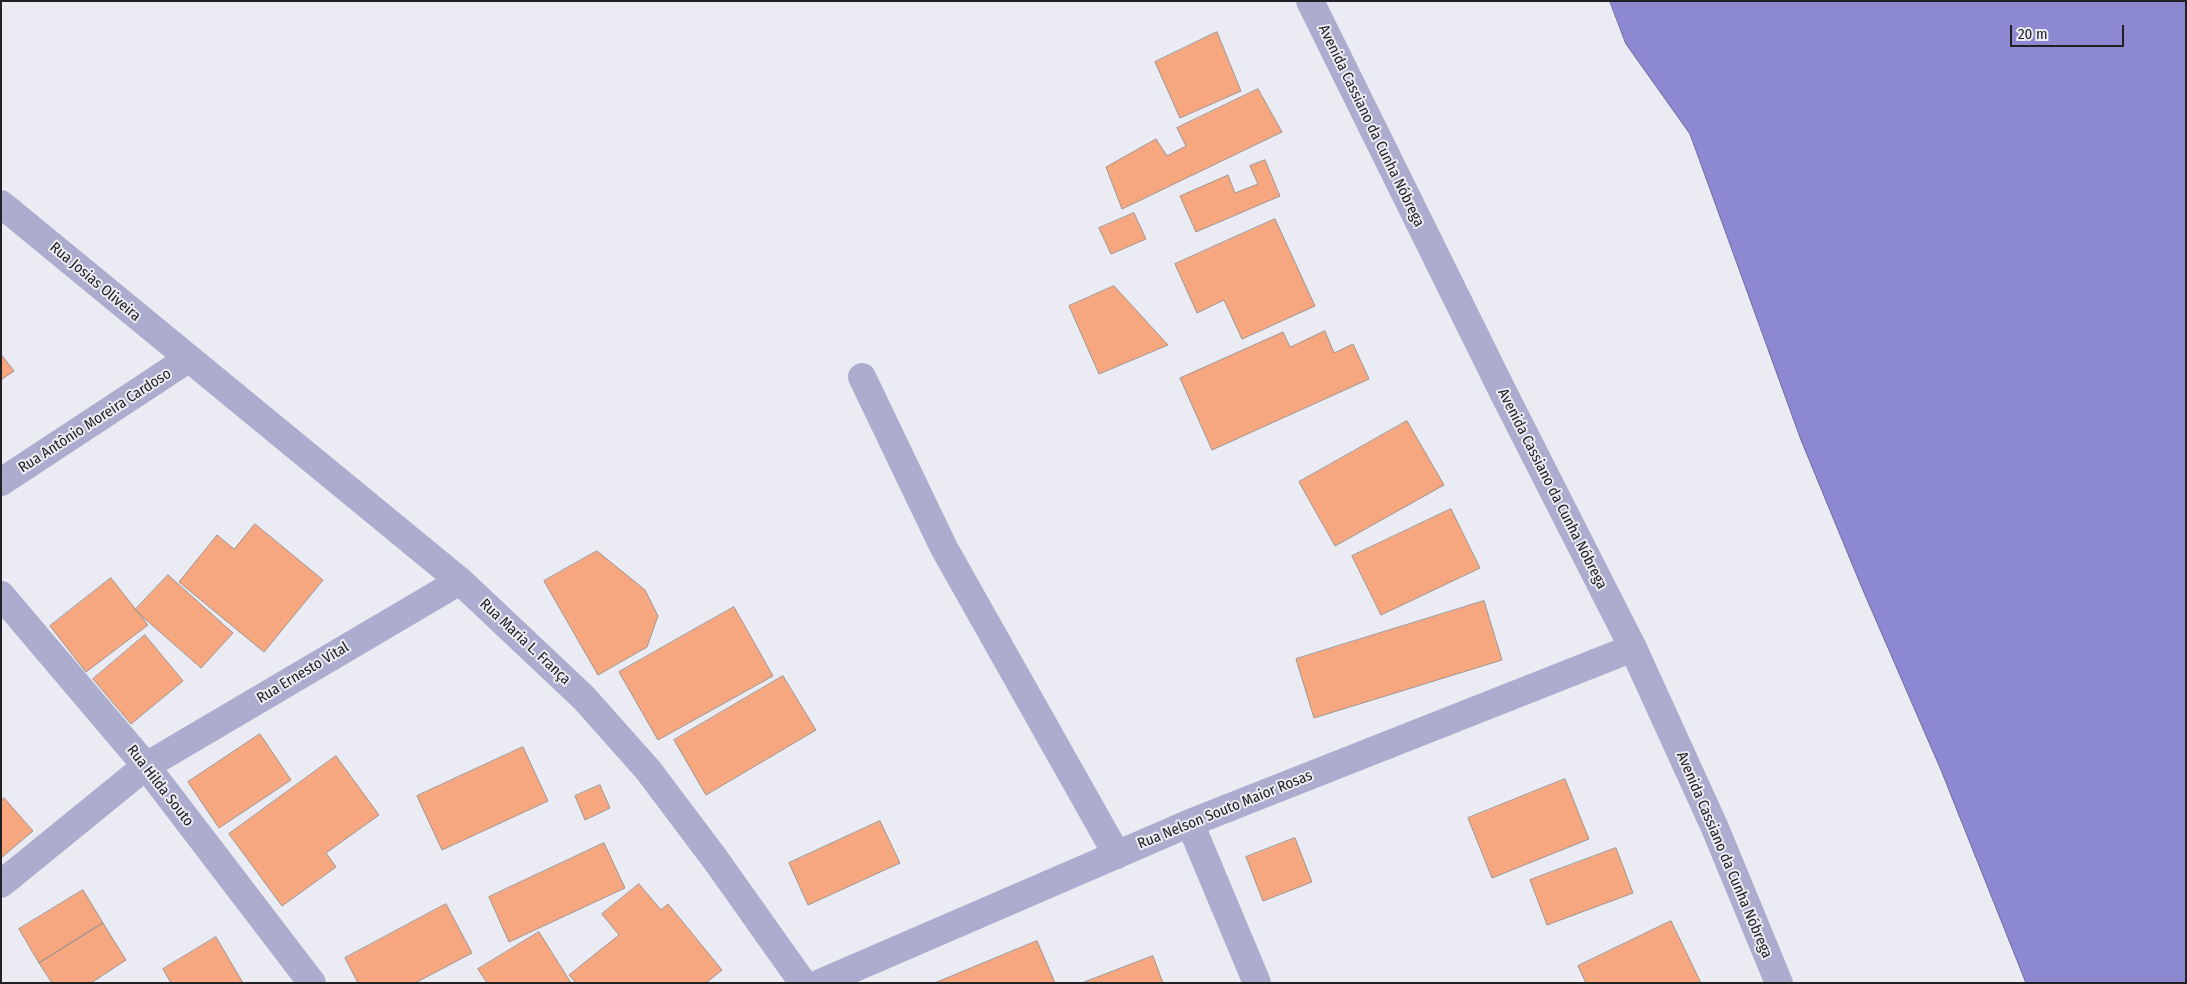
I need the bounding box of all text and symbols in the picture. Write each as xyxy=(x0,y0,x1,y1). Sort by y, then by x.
scale bar xyxy=(2012,15,2126,47)
street label: Avenida Cassiano da Cunha Nóbrega xyxy=(1314,22,1428,230)
text: 20 m xyxy=(2018,25,2048,43)
street label: Rua Josias Oliveira xyxy=(46,239,144,325)
street label: Rua Antônio Moreira Cardoso xyxy=(15,365,175,477)
street label: Avenida Cassiano da Cunha Nóbrega xyxy=(1493,386,1611,592)
street label: Rua Maria L. França xyxy=(476,595,574,689)
street label: Rua Ernesto Vital xyxy=(254,638,352,708)
street label: Rua Hilda Souto xyxy=(123,742,197,830)
street label: Avenida Cassiano da Cunha Nóbrega xyxy=(1672,749,1776,961)
street label: Rua Nelson Souto Maior Rosas xyxy=(1135,767,1315,853)

